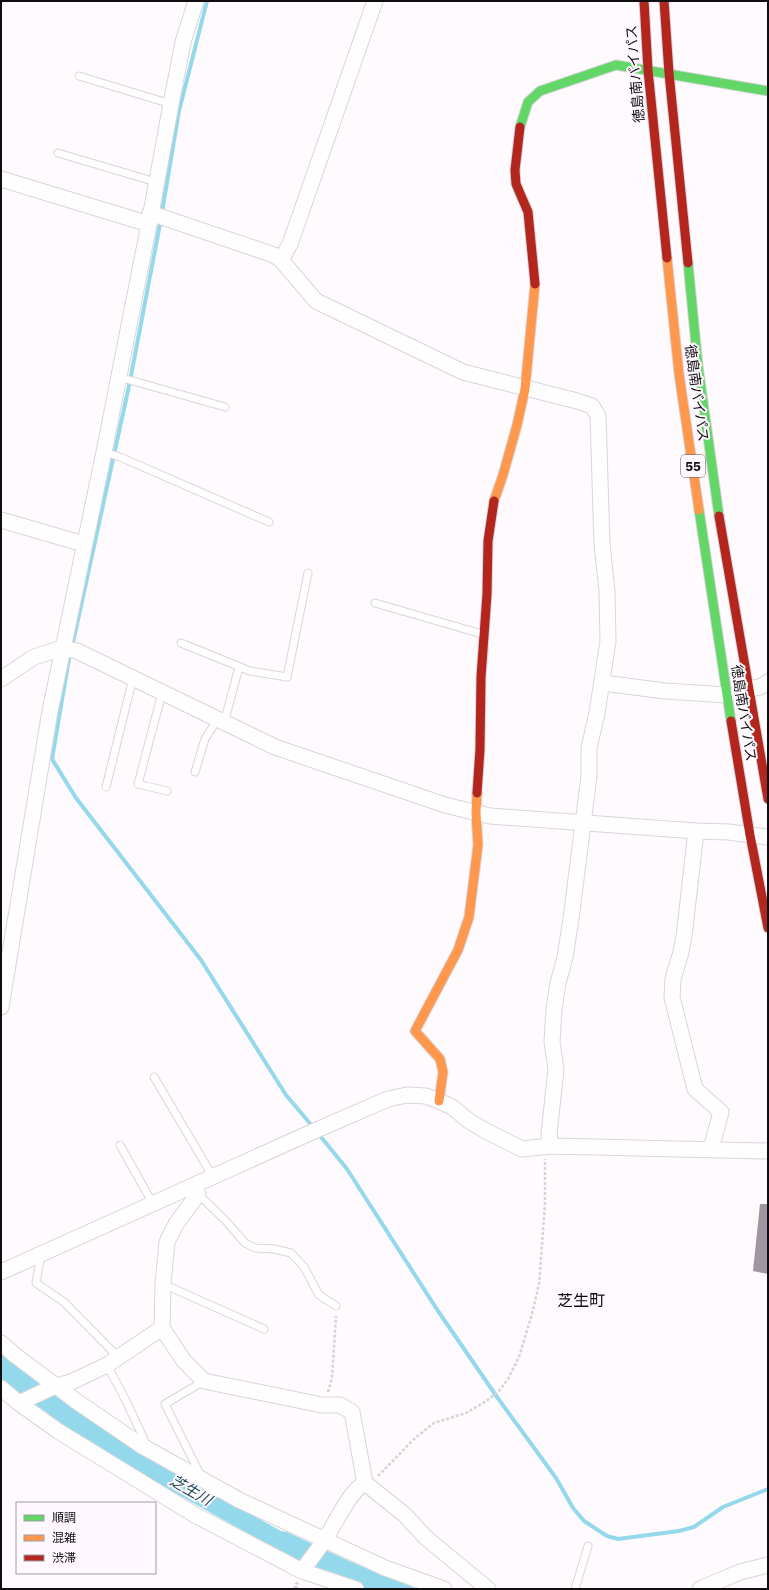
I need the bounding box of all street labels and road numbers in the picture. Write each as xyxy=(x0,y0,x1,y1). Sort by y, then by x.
street label: 徳島南バイパス xyxy=(622,25,648,123)
street label: 徳島南バイパス xyxy=(681,343,713,443)
road number: 55 xyxy=(681,455,705,477)
street label: 徳島南バイパス xyxy=(727,663,761,763)

